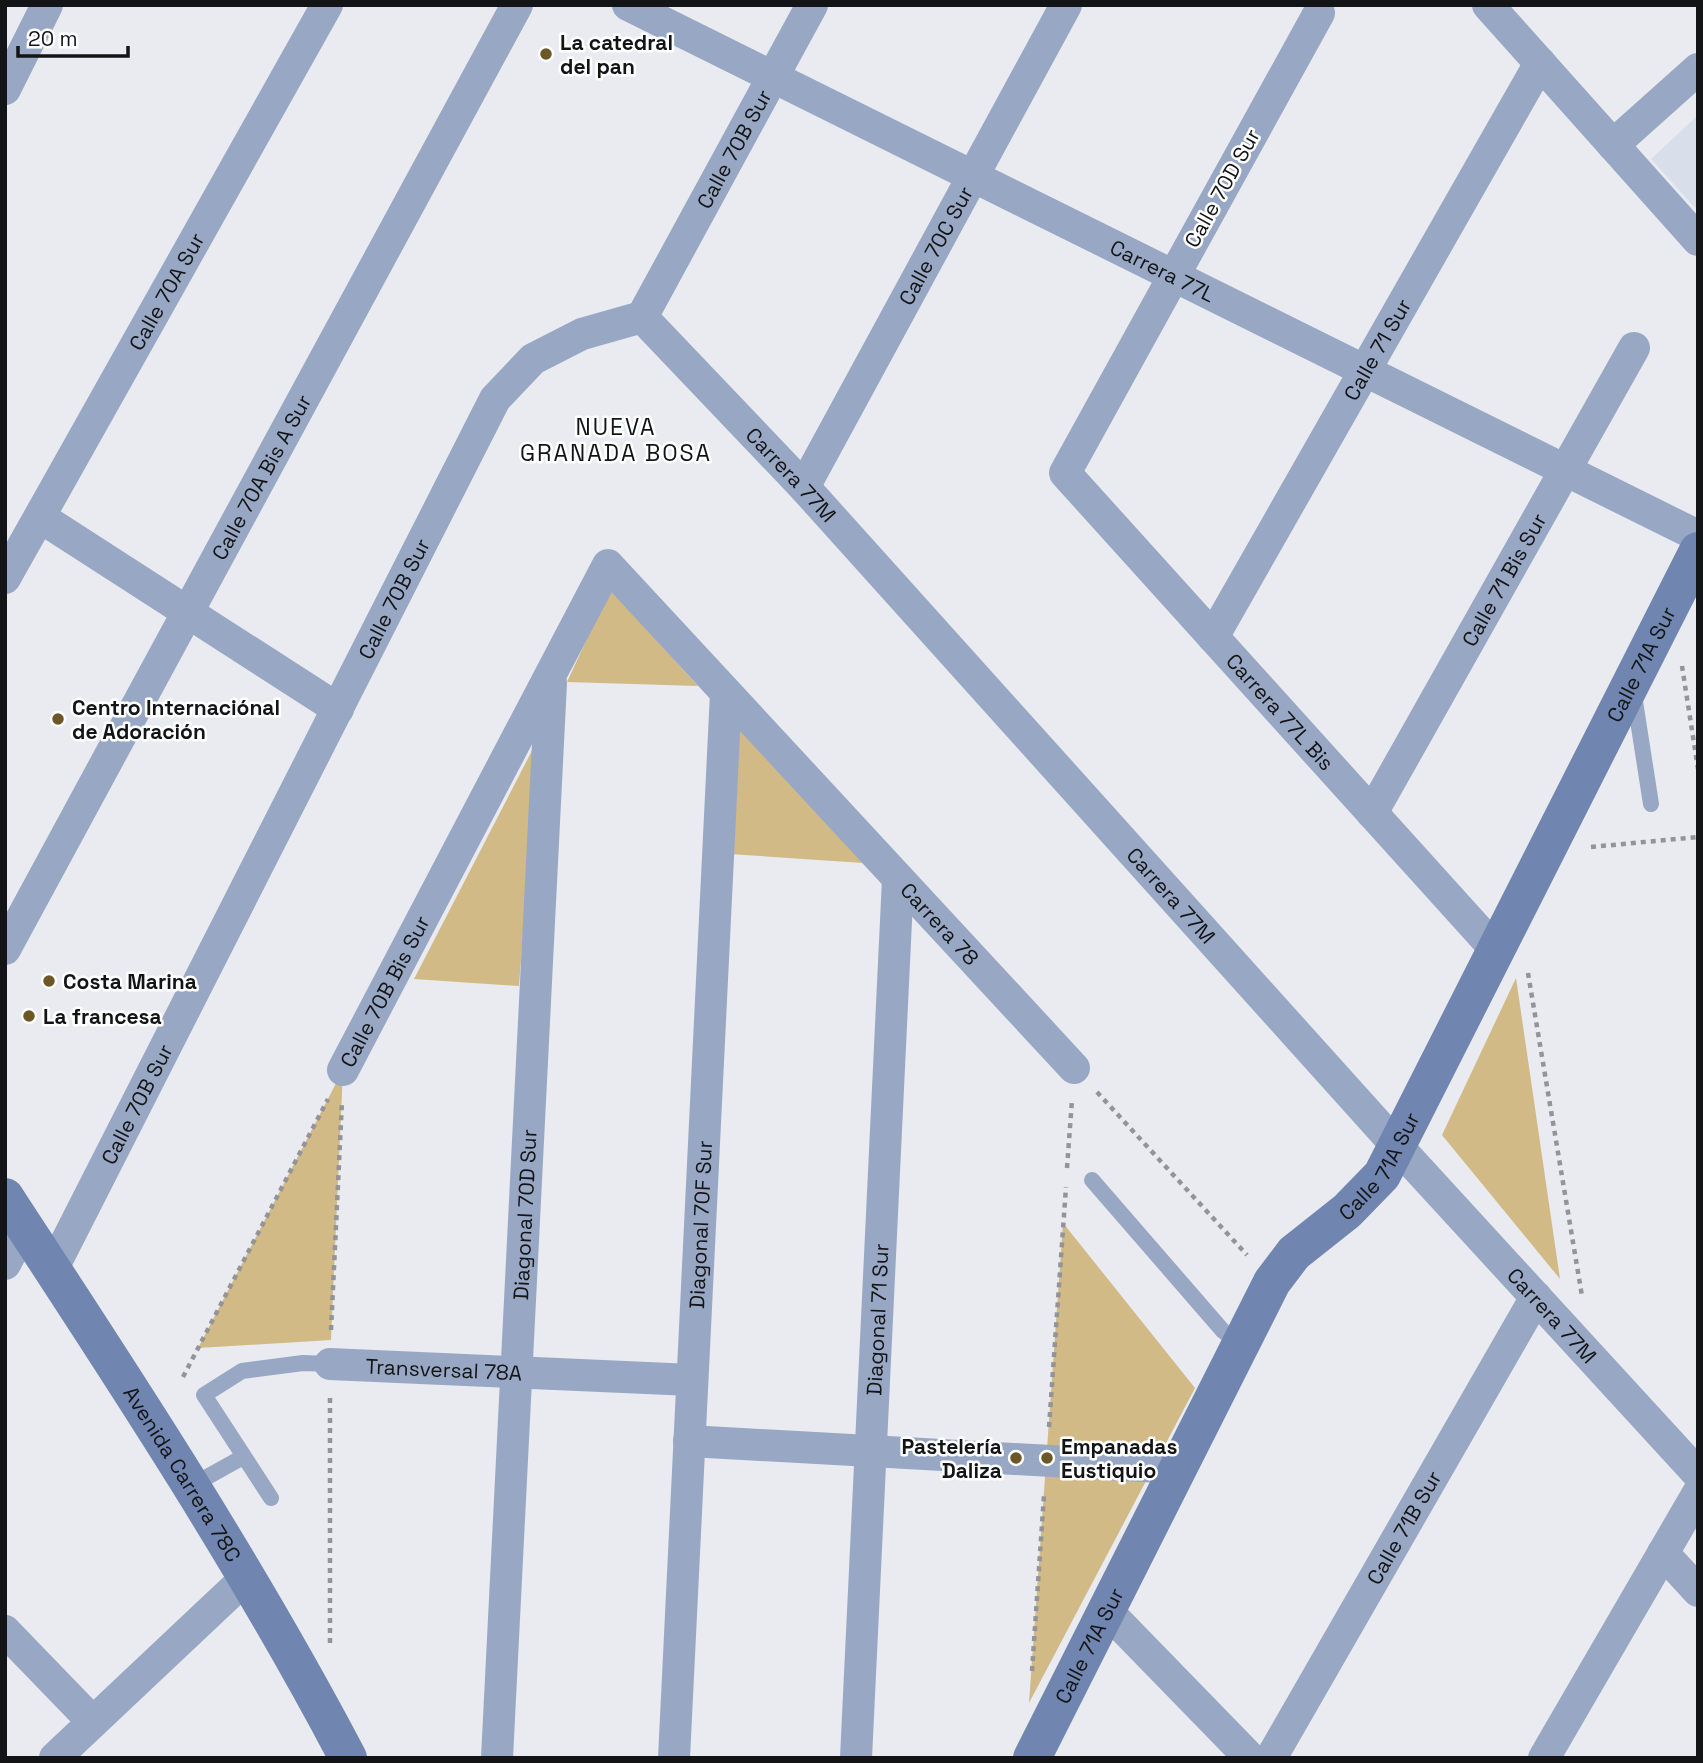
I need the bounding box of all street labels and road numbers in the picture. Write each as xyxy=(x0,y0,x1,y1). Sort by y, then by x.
street label: Calle 70B Sur xyxy=(690,84,777,213)
street label: Calle 70D Sur xyxy=(1178,124,1266,252)
street label: Calle 70C Sur xyxy=(892,181,979,310)
street label: Calle 70A Sur xyxy=(122,227,210,355)
street label: Carrera 77L xyxy=(1106,233,1220,308)
street label: Calle 71 Sur xyxy=(1337,293,1417,405)
street label: Calle 70A Bis A Sur xyxy=(205,389,317,564)
street label: Carrera 77M xyxy=(740,421,842,528)
street label: Calle 71 Bis Sur xyxy=(1455,508,1552,651)
street label: Calle 70B Sur xyxy=(352,534,435,663)
street label: Calle 71A Sur xyxy=(1600,602,1681,726)
street label: Carrera 77L Bis xyxy=(1221,647,1340,776)
street label: Carrera 77M xyxy=(1121,841,1222,949)
street label: Carrera 78 xyxy=(895,876,985,971)
street label: Calle 70B Bis Sur xyxy=(334,911,435,1072)
street label: Calle 70B Sur xyxy=(95,1039,178,1169)
street label: Calle 71A Sur xyxy=(1333,1107,1425,1226)
street label: Diagonal 70D Sur xyxy=(507,1129,542,1301)
street label: Diagonal 70F Sur xyxy=(682,1140,718,1309)
street label: Diagonal 71 Sur xyxy=(860,1243,894,1396)
street label: Carrera 77M xyxy=(1502,1262,1603,1369)
street label: Transversal 78A xyxy=(365,1352,523,1386)
street label: Avenida Carrera 78C xyxy=(118,1381,248,1567)
street label: Calle 71B Sur xyxy=(1360,1466,1447,1589)
street label: Calle 71A Sur xyxy=(1048,1583,1129,1708)

